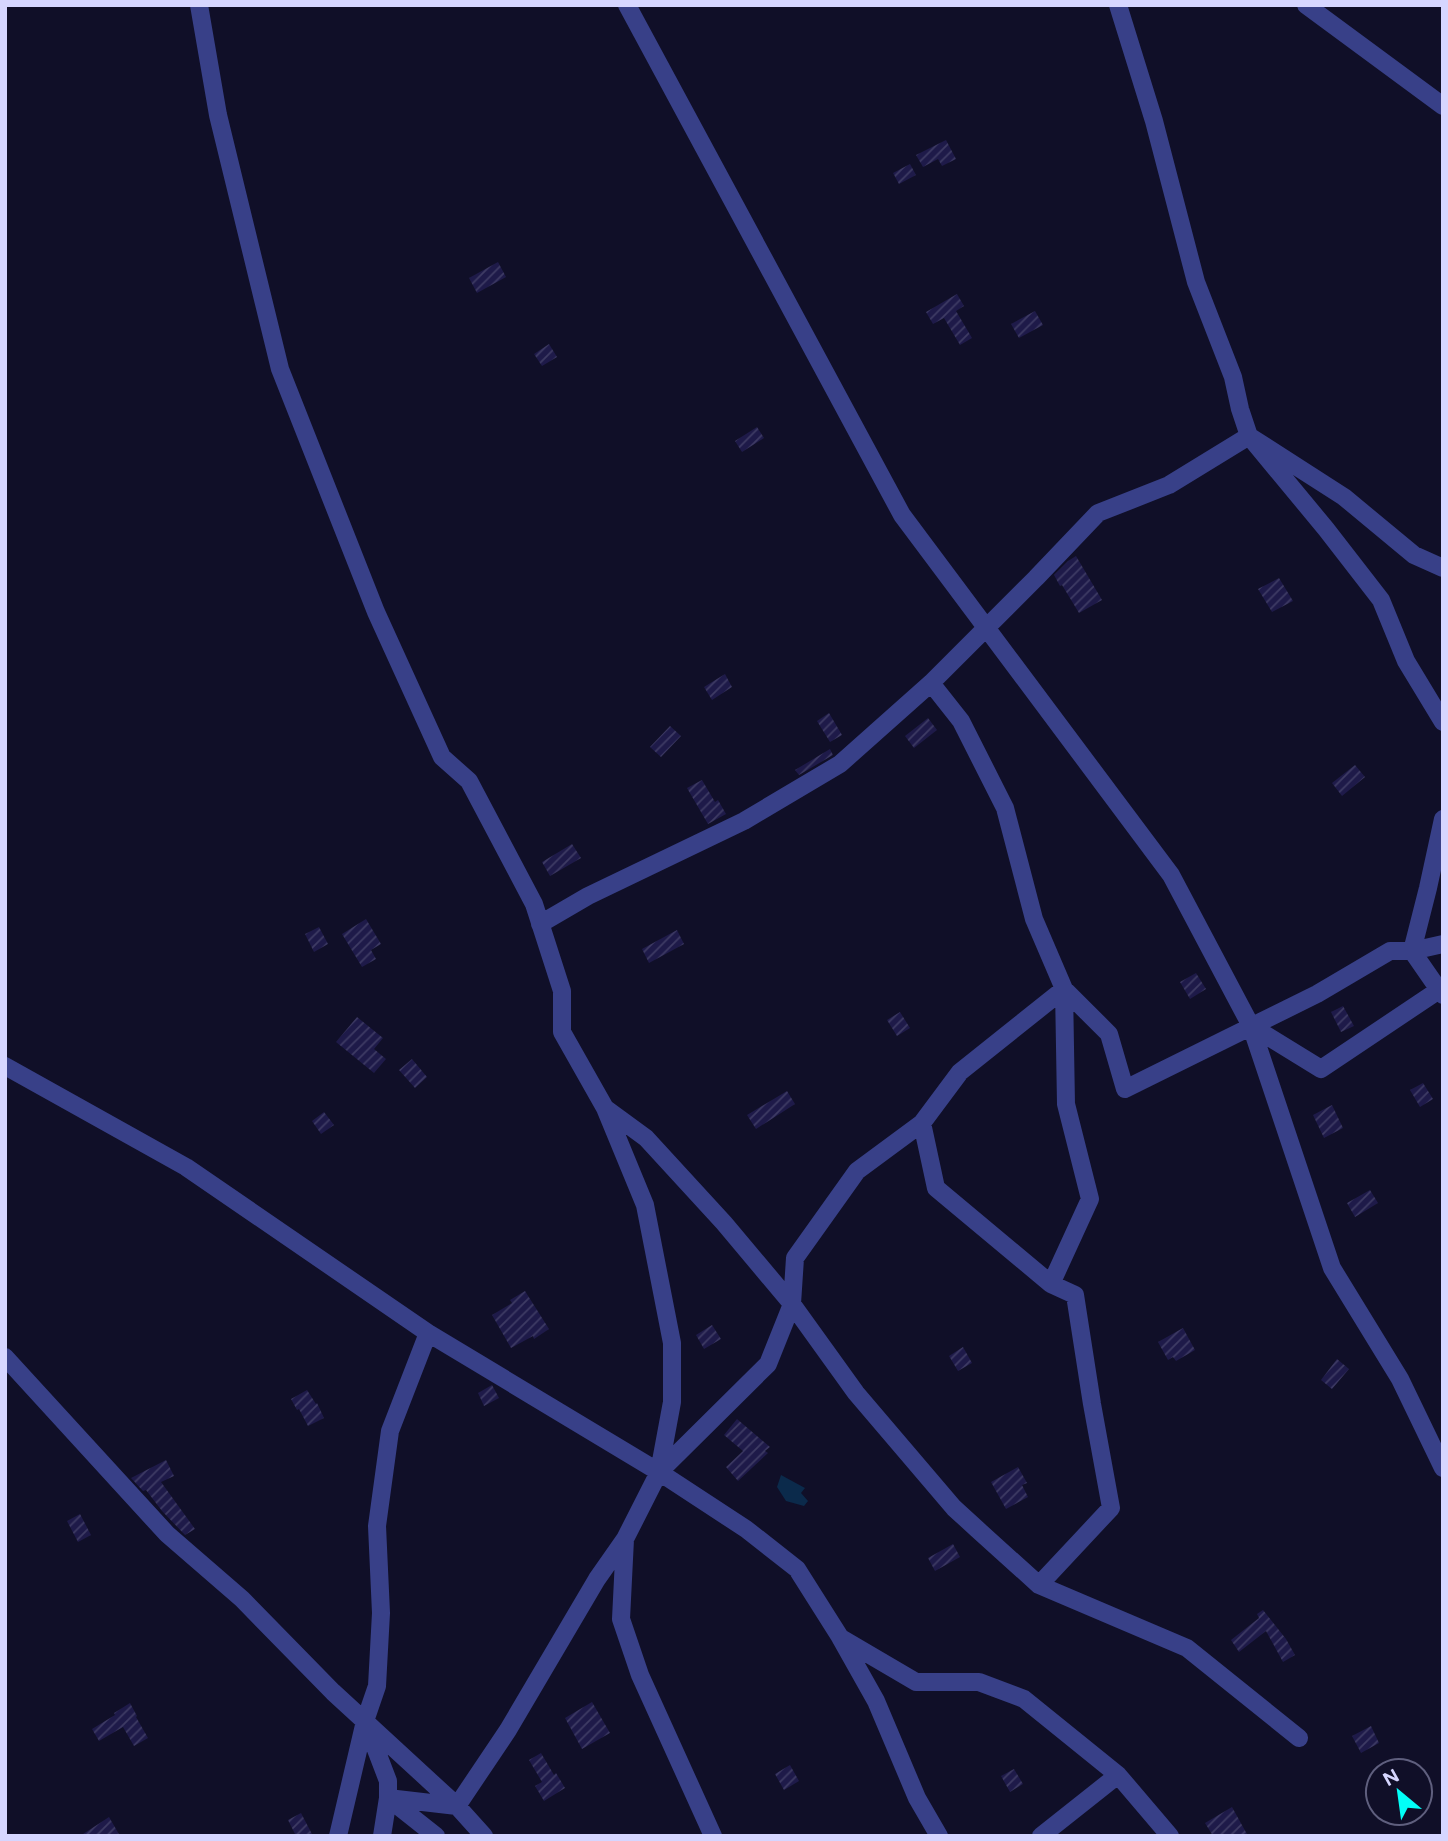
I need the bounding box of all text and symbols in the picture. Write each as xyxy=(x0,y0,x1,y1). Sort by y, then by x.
north arrow xyxy=(1364,1757,1434,1827)
text: N xyxy=(1379,1764,1403,1791)

